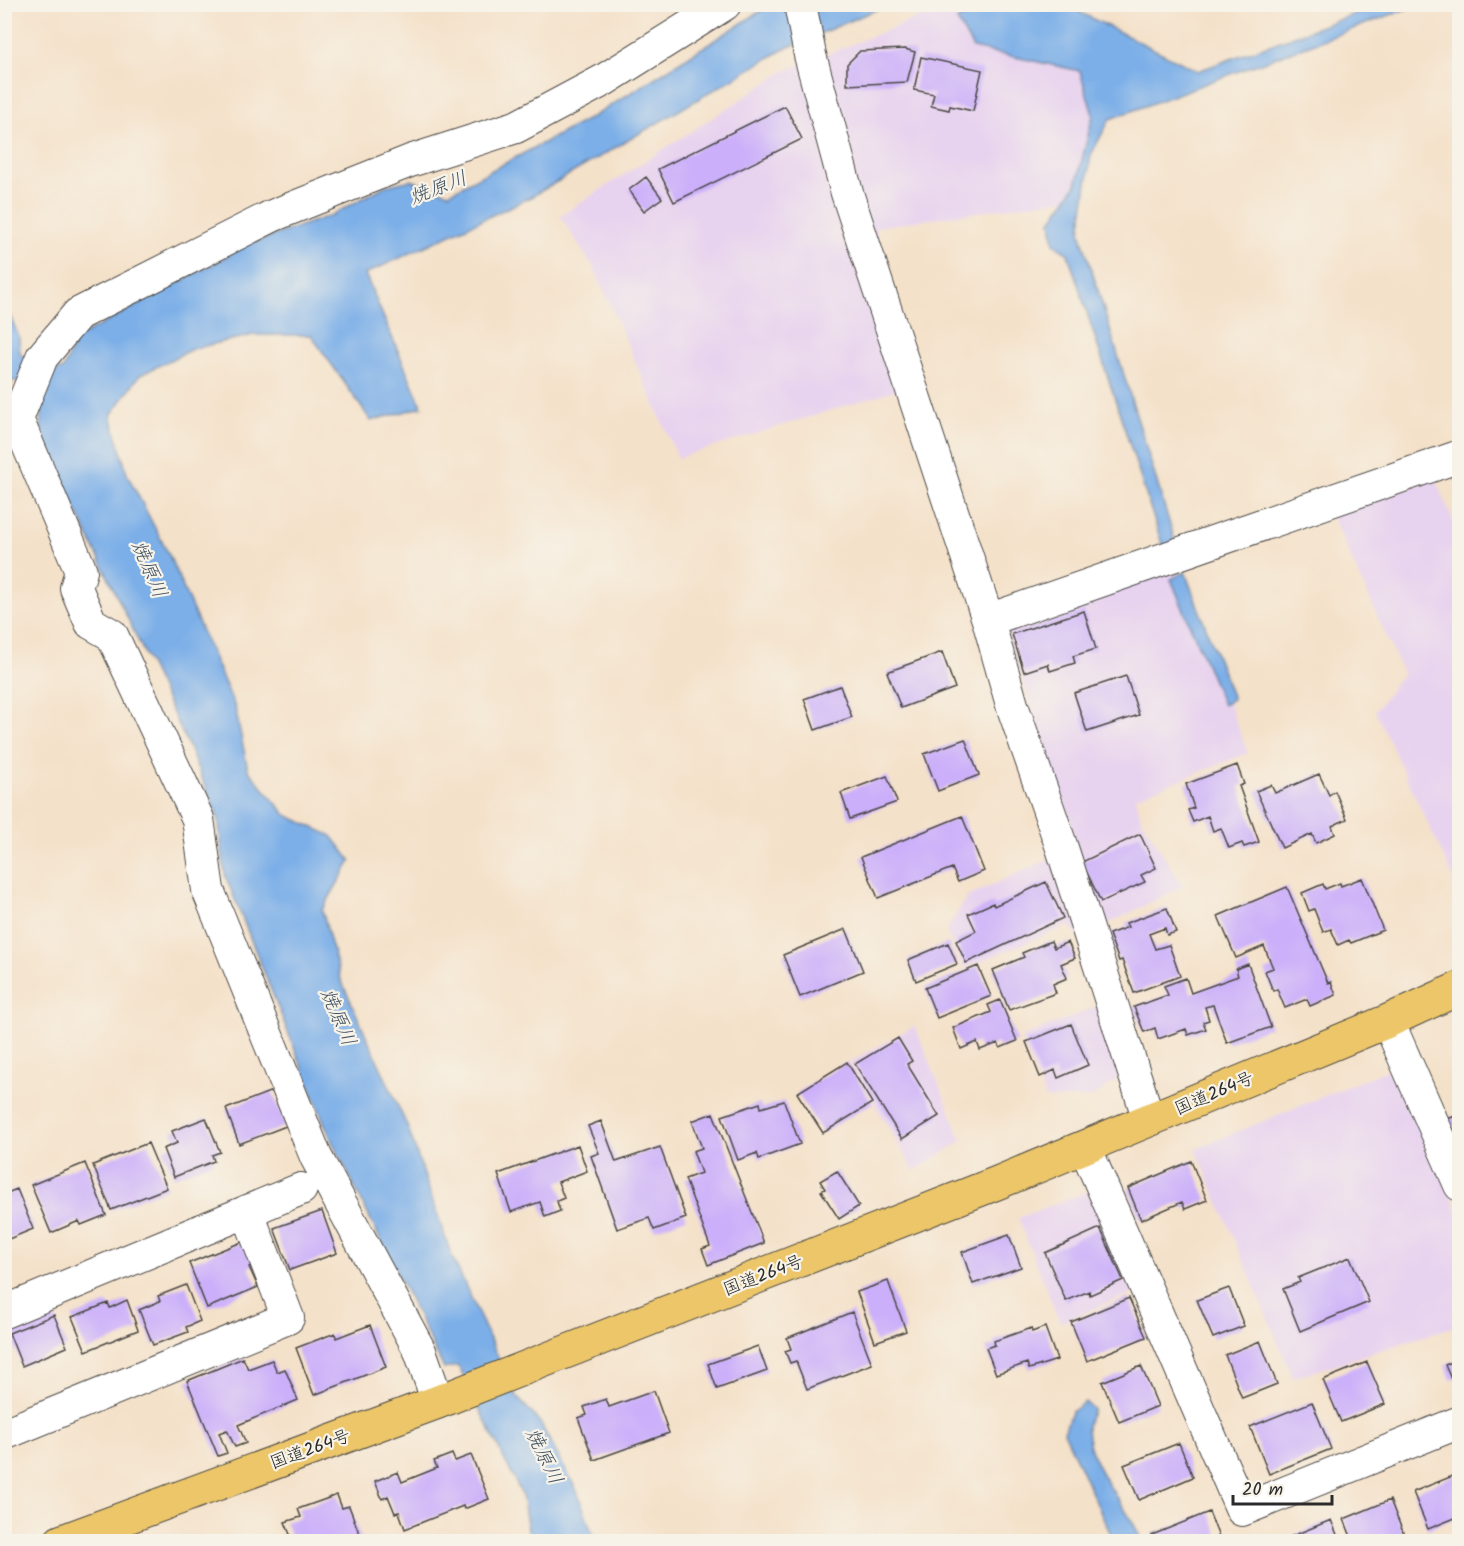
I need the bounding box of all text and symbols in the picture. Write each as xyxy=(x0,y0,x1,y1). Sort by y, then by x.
water label: 焼原川 xyxy=(405,163,472,215)
water label: 焼原川 xyxy=(122,536,175,604)
water label: 焼原川 xyxy=(311,984,364,1052)
street label: 国道264号 xyxy=(1170,1065,1259,1124)
street label: 国道264号 xyxy=(719,1248,808,1305)
street label: 国道264号 xyxy=(266,1422,355,1478)
water label: 焼原川 xyxy=(516,1423,571,1491)
scale bar xyxy=(1233,1468,1332,1506)
text: 20 m xyxy=(1242,1476,1283,1505)

